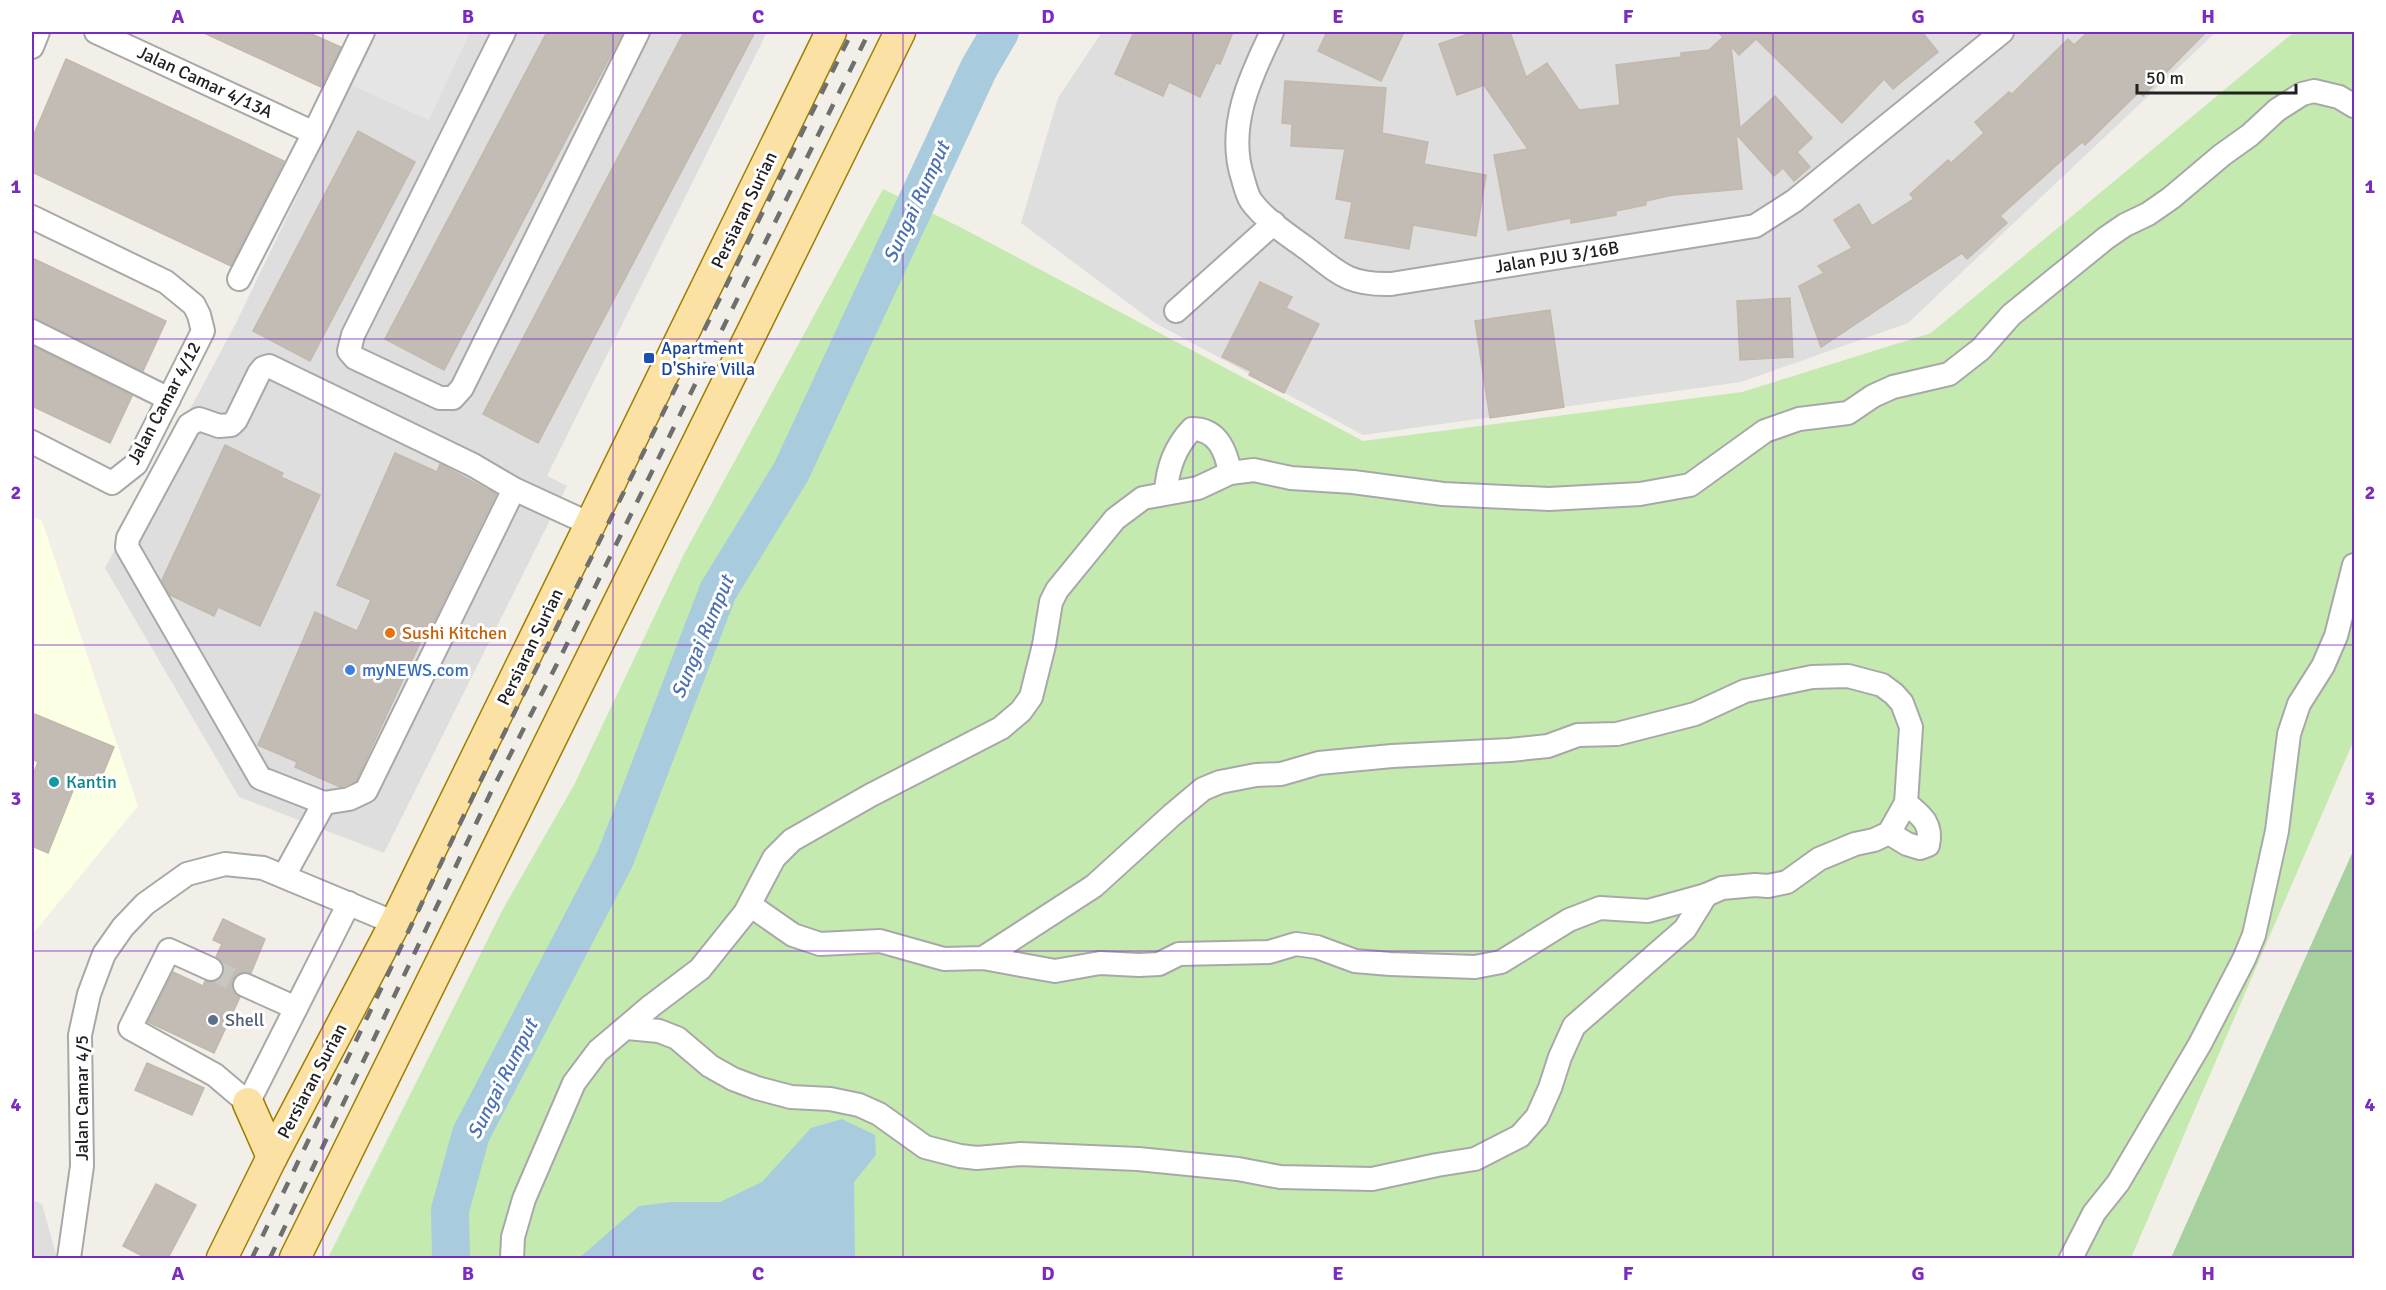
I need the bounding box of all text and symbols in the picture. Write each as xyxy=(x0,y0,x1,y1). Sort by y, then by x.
text: A xyxy=(172,4,185,29)
text: B xyxy=(462,4,474,29)
text: C xyxy=(752,4,764,29)
text: D xyxy=(1041,4,1055,29)
text: E xyxy=(1332,4,1344,29)
text: F xyxy=(1623,4,1634,29)
text: G xyxy=(1911,4,1925,29)
text: H xyxy=(2201,4,2215,29)
street label: Jalan Camar 4/13A xyxy=(134,41,276,123)
scale bar xyxy=(2137,57,2296,95)
text: 50 m xyxy=(2146,67,2184,89)
water label: Sungai Rumput xyxy=(878,136,956,267)
street label: Persiaran Surian xyxy=(706,148,782,272)
text: 1 xyxy=(11,174,22,199)
text: 1 xyxy=(2365,174,2376,199)
street label: Jalan PJU 3/16B xyxy=(1493,236,1621,278)
place label: Apartment D'Shire Villa xyxy=(661,337,755,380)
street label: Jalan Camar 4/12 xyxy=(122,338,206,468)
marker: Apartment D'Shire Villa xyxy=(642,351,656,365)
text: 2 xyxy=(11,480,21,505)
text: 2 xyxy=(2365,480,2375,505)
water label: Sungai Rumput xyxy=(665,570,740,702)
street label: Persiaran Surian xyxy=(492,585,568,709)
place label: Sushi Kitchen xyxy=(402,622,507,644)
marker: Sushi Kitchen xyxy=(383,626,397,640)
place label: myNEWS.com xyxy=(362,659,469,681)
marker: myNEWS.com xyxy=(343,663,357,677)
place label: Kantin xyxy=(66,771,117,793)
marker: Kantin xyxy=(47,775,61,789)
text: 3 xyxy=(11,786,21,811)
text: 3 xyxy=(2365,786,2375,811)
place label: Shell xyxy=(225,1009,264,1031)
marker: Shell xyxy=(206,1013,220,1027)
water label: Sungai Rumput xyxy=(462,1014,544,1143)
street label: Persiaran Surian xyxy=(272,1020,352,1142)
street label: Jalan Camar 4/5 xyxy=(71,1035,93,1161)
text: 4 xyxy=(11,1092,22,1117)
text: 4 xyxy=(2365,1092,2376,1117)
text: A xyxy=(172,1261,185,1286)
text: B xyxy=(462,1261,474,1286)
text: C xyxy=(752,1261,764,1286)
text: D xyxy=(1041,1261,1055,1286)
text: E xyxy=(1332,1261,1344,1286)
text: F xyxy=(1623,1261,1634,1286)
text: G xyxy=(1911,1261,1925,1286)
text: H xyxy=(2201,1261,2215,1286)

